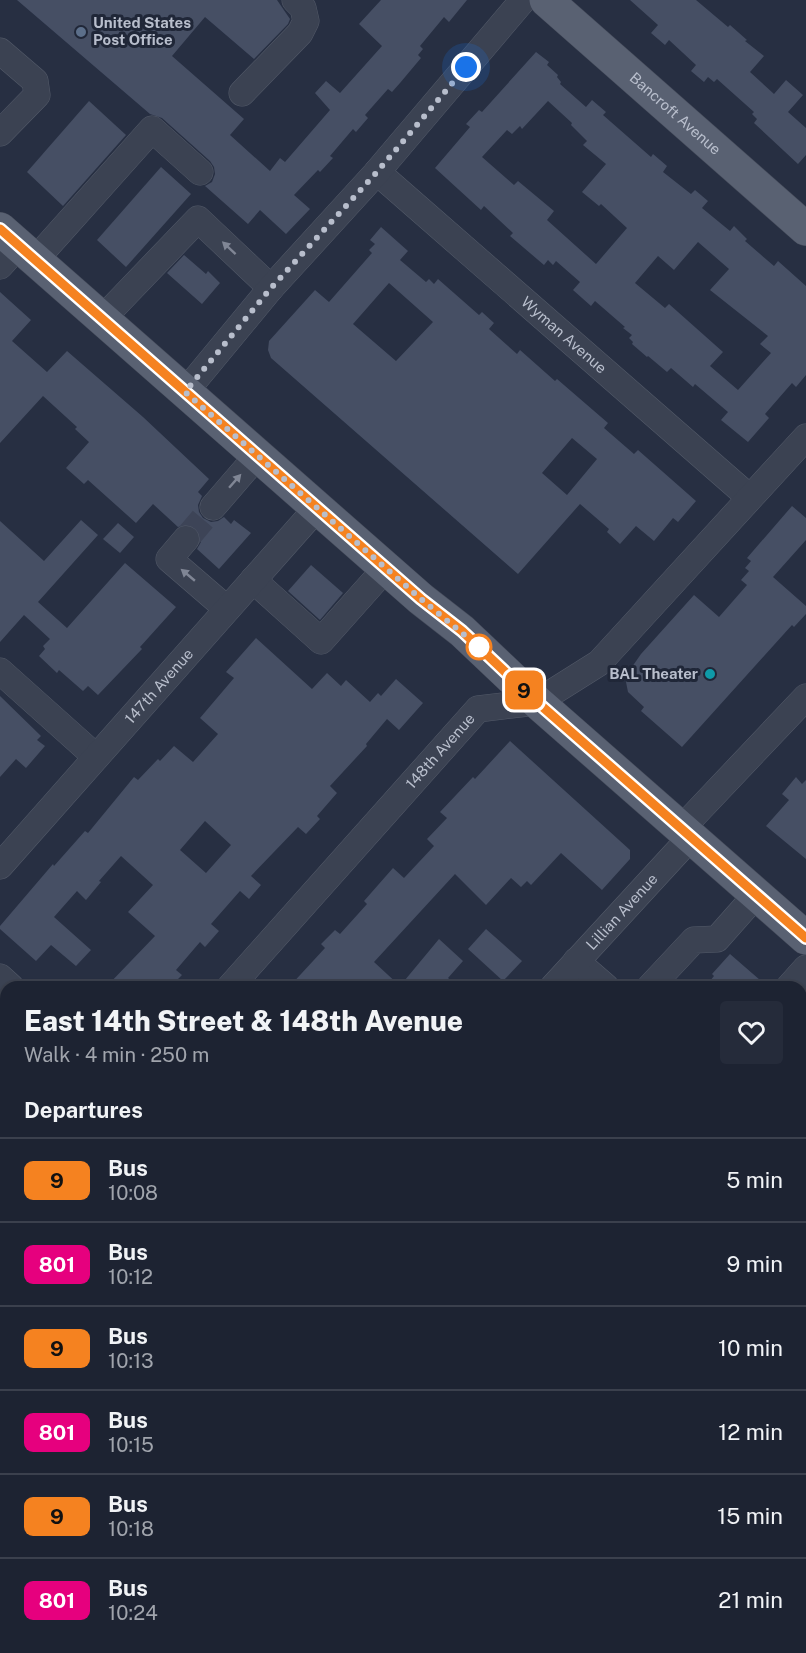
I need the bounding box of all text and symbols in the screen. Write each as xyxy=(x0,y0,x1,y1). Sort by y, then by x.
place label: United States Post Office xyxy=(93,14,191,48)
marker: United States Post Office xyxy=(74,25,88,39)
your location xyxy=(451,52,481,82)
street label: Bancroft Avenue xyxy=(626,69,724,158)
one-way arrow xyxy=(222,241,237,255)
street label: Wyman Avenue xyxy=(518,293,610,377)
one-way arrow xyxy=(228,474,241,489)
one-way arrow xyxy=(181,569,196,582)
unlabelled marker xyxy=(466,634,492,660)
street label: 147th Avenue xyxy=(121,645,196,727)
place label: BAL Theater xyxy=(609,665,698,682)
marker: BAL Theater xyxy=(703,667,717,681)
line badge: 9 xyxy=(504,670,544,710)
text: 9 xyxy=(517,678,531,703)
street label: 148th Avenue xyxy=(402,710,478,792)
street label: Lillian Avenue xyxy=(583,870,661,953)
button: heart xyxy=(720,1001,783,1064)
text: East 14th Street & 148th Avenue xyxy=(24,1004,463,1037)
text: Walk · 4 min · 250 m xyxy=(24,1043,209,1067)
text: Departures xyxy=(24,1097,143,1123)
text: Bus xyxy=(108,1155,148,1181)
text: 5 min xyxy=(726,1167,783,1193)
text: 9 xyxy=(50,1168,64,1193)
text: 10:08 xyxy=(108,1181,158,1205)
text: Bus xyxy=(108,1239,148,1265)
text: 9 min xyxy=(727,1251,783,1277)
text: 801 xyxy=(39,1252,75,1277)
text: 10:12 xyxy=(108,1265,153,1289)
text: Bus xyxy=(108,1323,148,1349)
text: 10 min xyxy=(718,1335,783,1361)
text: 9 xyxy=(50,1336,64,1361)
text: 10:13 xyxy=(108,1349,154,1373)
text: Bus xyxy=(108,1407,148,1433)
text: 12 min xyxy=(718,1419,783,1445)
text: 801 xyxy=(39,1420,75,1445)
text: 10:15 xyxy=(108,1433,154,1457)
text: Bus xyxy=(108,1491,148,1517)
text: 15 min xyxy=(717,1503,783,1529)
text: 9 xyxy=(50,1504,64,1529)
text: 10:18 xyxy=(108,1517,154,1541)
text: Bus xyxy=(108,1575,148,1601)
text: 21 min xyxy=(718,1587,783,1613)
text: 801 xyxy=(39,1588,75,1613)
text: 10:24 xyxy=(108,1601,158,1625)

